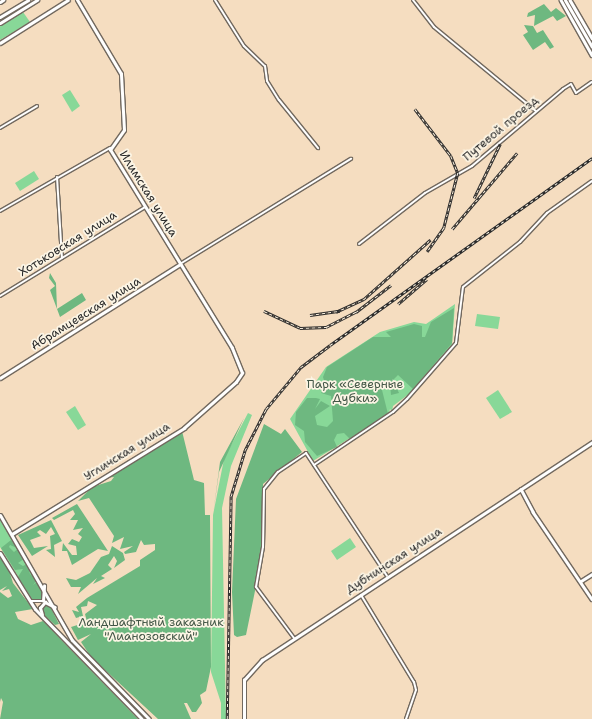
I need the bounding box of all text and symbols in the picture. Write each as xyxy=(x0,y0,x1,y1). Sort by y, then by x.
street label: Путевой проезд xyxy=(461,93,541,165)
street label: Илимская улица xyxy=(116,148,180,240)
street label: Хотьковская улица xyxy=(16,208,120,280)
street label: Абрамцевская улица xyxy=(29,274,143,354)
park label: Парк «Северные Дубки» xyxy=(307,378,403,406)
street label: Угличская улица xyxy=(81,420,173,484)
street label: Дубнинская улица xyxy=(343,525,445,597)
park label: Ландшафтный заказник "Лианозовский" xyxy=(78,616,224,644)

